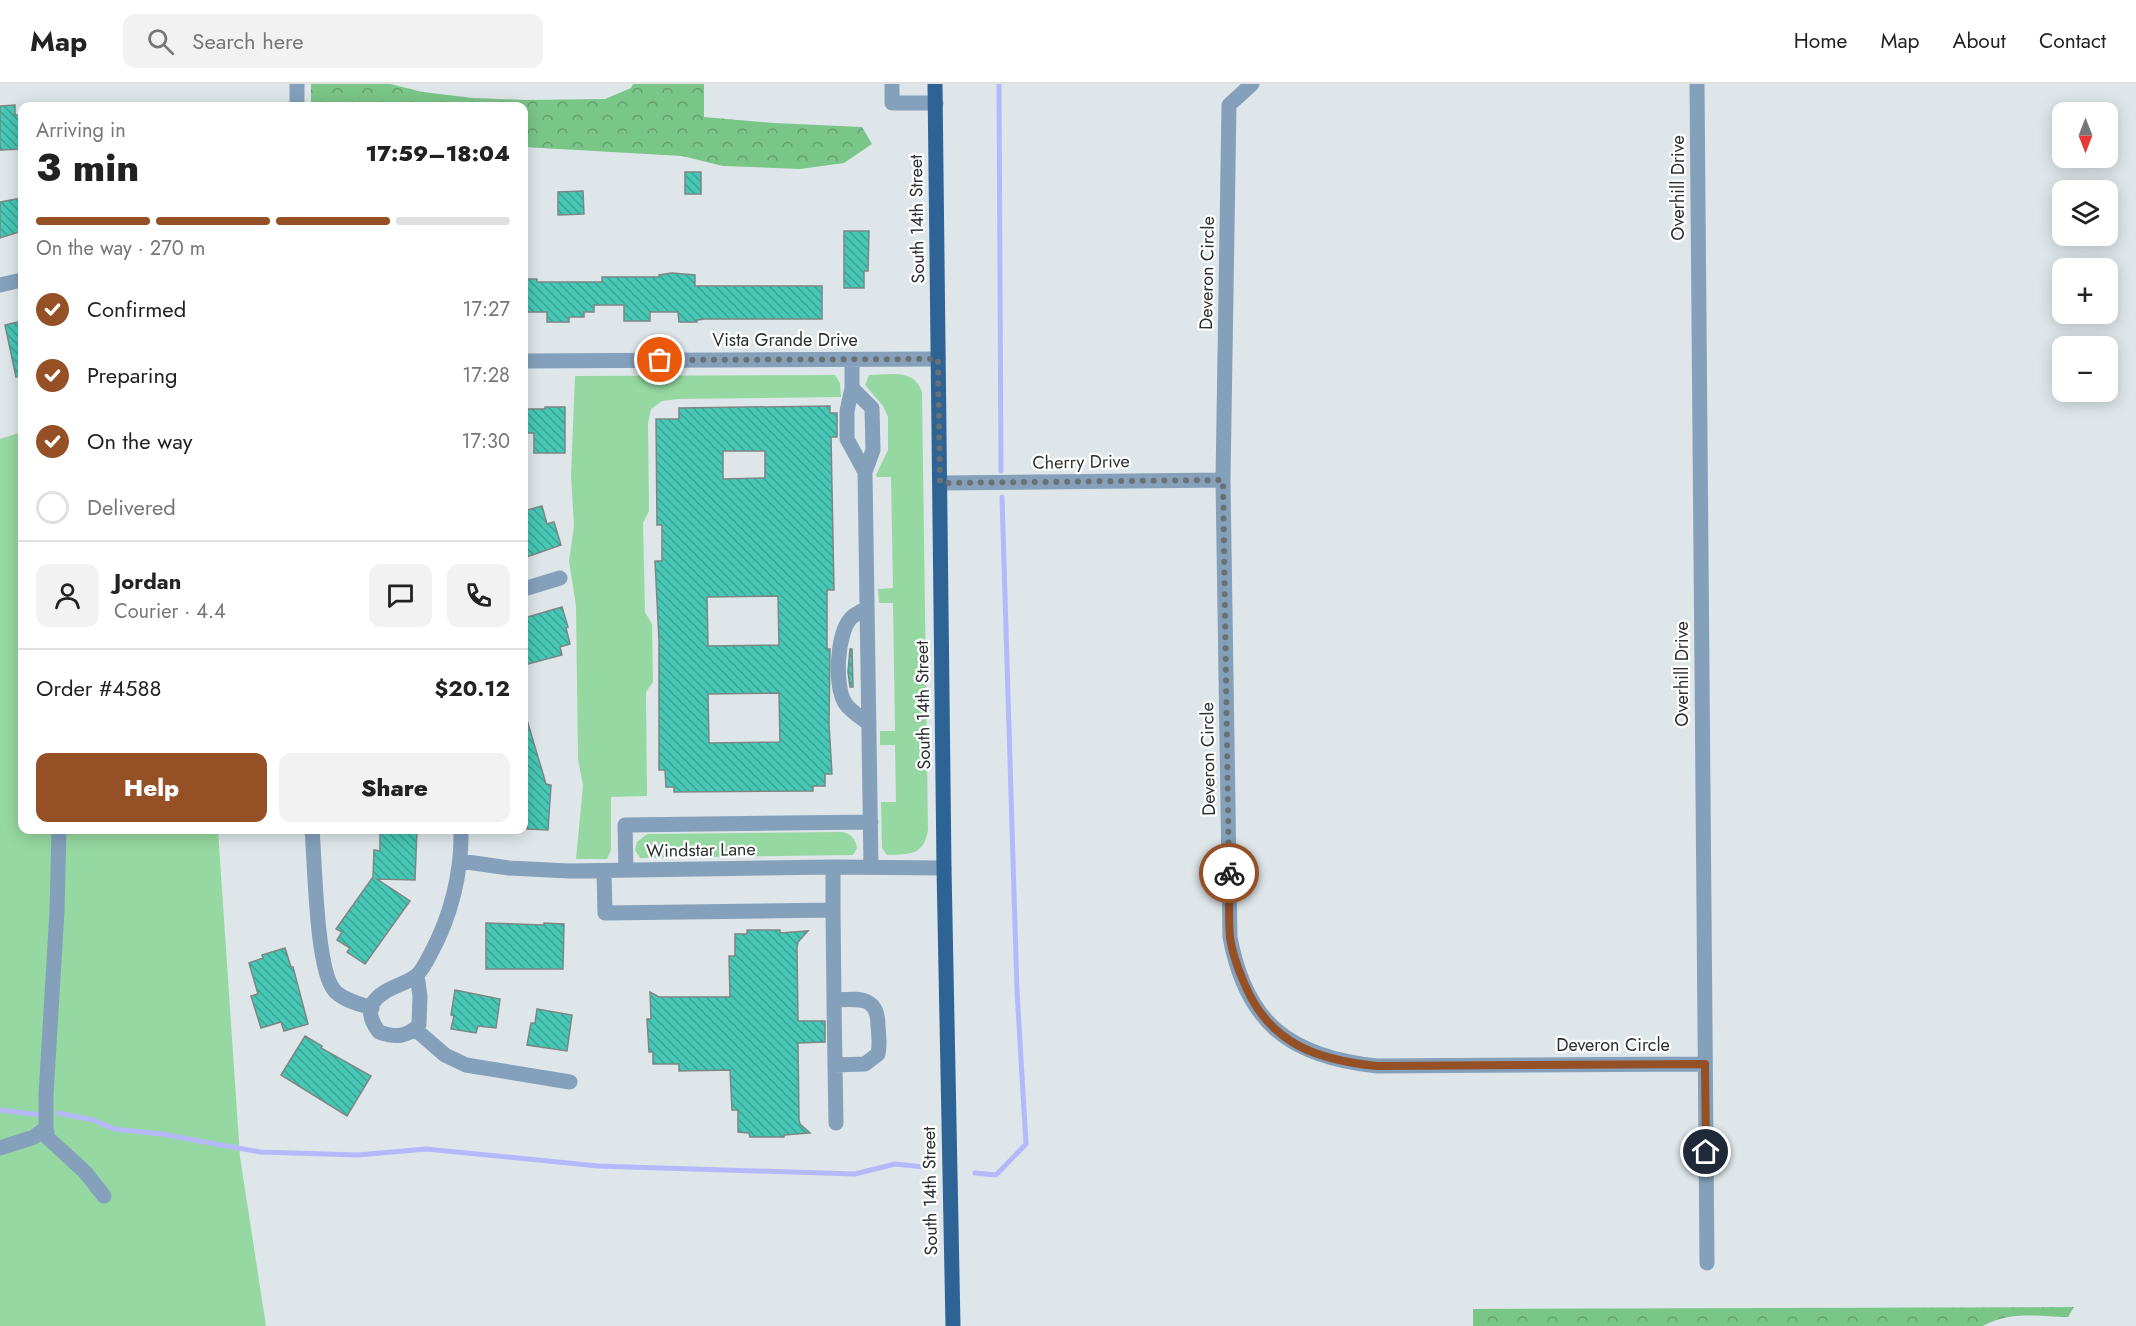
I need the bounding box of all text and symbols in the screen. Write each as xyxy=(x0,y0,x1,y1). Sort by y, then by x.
search box xyxy=(123,14,543,68)
text: Map xyxy=(30,21,87,62)
icon: search xyxy=(144,25,177,58)
text: Search here xyxy=(192,25,304,57)
text: Home xyxy=(1794,26,1847,56)
text: Map xyxy=(1880,26,1920,56)
text: About xyxy=(1953,26,2006,56)
text: Contact xyxy=(2039,26,2106,56)
north arrow xyxy=(2052,102,2118,168)
map controls xyxy=(2052,102,2118,402)
text: Arriving in xyxy=(36,116,126,145)
street label: Overhill Drive xyxy=(1665,135,1691,241)
text: 17:59–18:04 xyxy=(366,137,510,169)
text: 3 min xyxy=(36,139,139,196)
street label: South 14th Street xyxy=(903,154,931,284)
button: layers xyxy=(2052,180,2118,246)
street label: Deveron Circle xyxy=(1193,216,1221,330)
text: On the way · 270 m xyxy=(36,234,205,263)
button: + xyxy=(2052,258,2118,324)
icon: check xyxy=(36,293,69,326)
text: Confirmed xyxy=(87,293,186,325)
text: 17:27 xyxy=(463,295,510,324)
street label: Vista Grande Drive xyxy=(712,327,858,353)
pin xyxy=(634,334,685,385)
button: − xyxy=(2052,336,2118,402)
icon: bag xyxy=(643,343,676,376)
icon: check xyxy=(36,359,69,392)
text: Preparing xyxy=(87,359,178,391)
text: 17:28 xyxy=(462,361,510,390)
icon: check xyxy=(36,425,69,458)
text: On the way xyxy=(87,425,192,457)
text: 17:30 xyxy=(462,427,510,456)
street label: Cherry Drive xyxy=(1032,448,1130,476)
text: Delivered xyxy=(87,491,176,523)
button: person xyxy=(36,564,99,627)
button: chat xyxy=(369,564,432,627)
button: phone xyxy=(447,564,510,627)
text: Jordan xyxy=(114,565,181,597)
text: Courier · 4.4 xyxy=(114,597,226,626)
street label: Overhill Drive xyxy=(1669,621,1695,727)
street label: South 14th Street xyxy=(909,640,937,770)
text: Order #4588 xyxy=(36,672,162,704)
text: $20.12 xyxy=(435,672,510,704)
street label: Deveron Circle xyxy=(1194,702,1222,816)
button: Help xyxy=(36,753,267,822)
button: Share xyxy=(279,753,510,822)
street label: Windstar Lane xyxy=(646,836,756,864)
courier xyxy=(1199,843,1259,903)
icon: bike xyxy=(1213,857,1246,890)
street label: Deveron Circle xyxy=(1556,1032,1670,1058)
street label: South 14th Street xyxy=(916,1126,944,1256)
pin xyxy=(1680,1126,1731,1177)
icon: home xyxy=(1689,1135,1722,1168)

